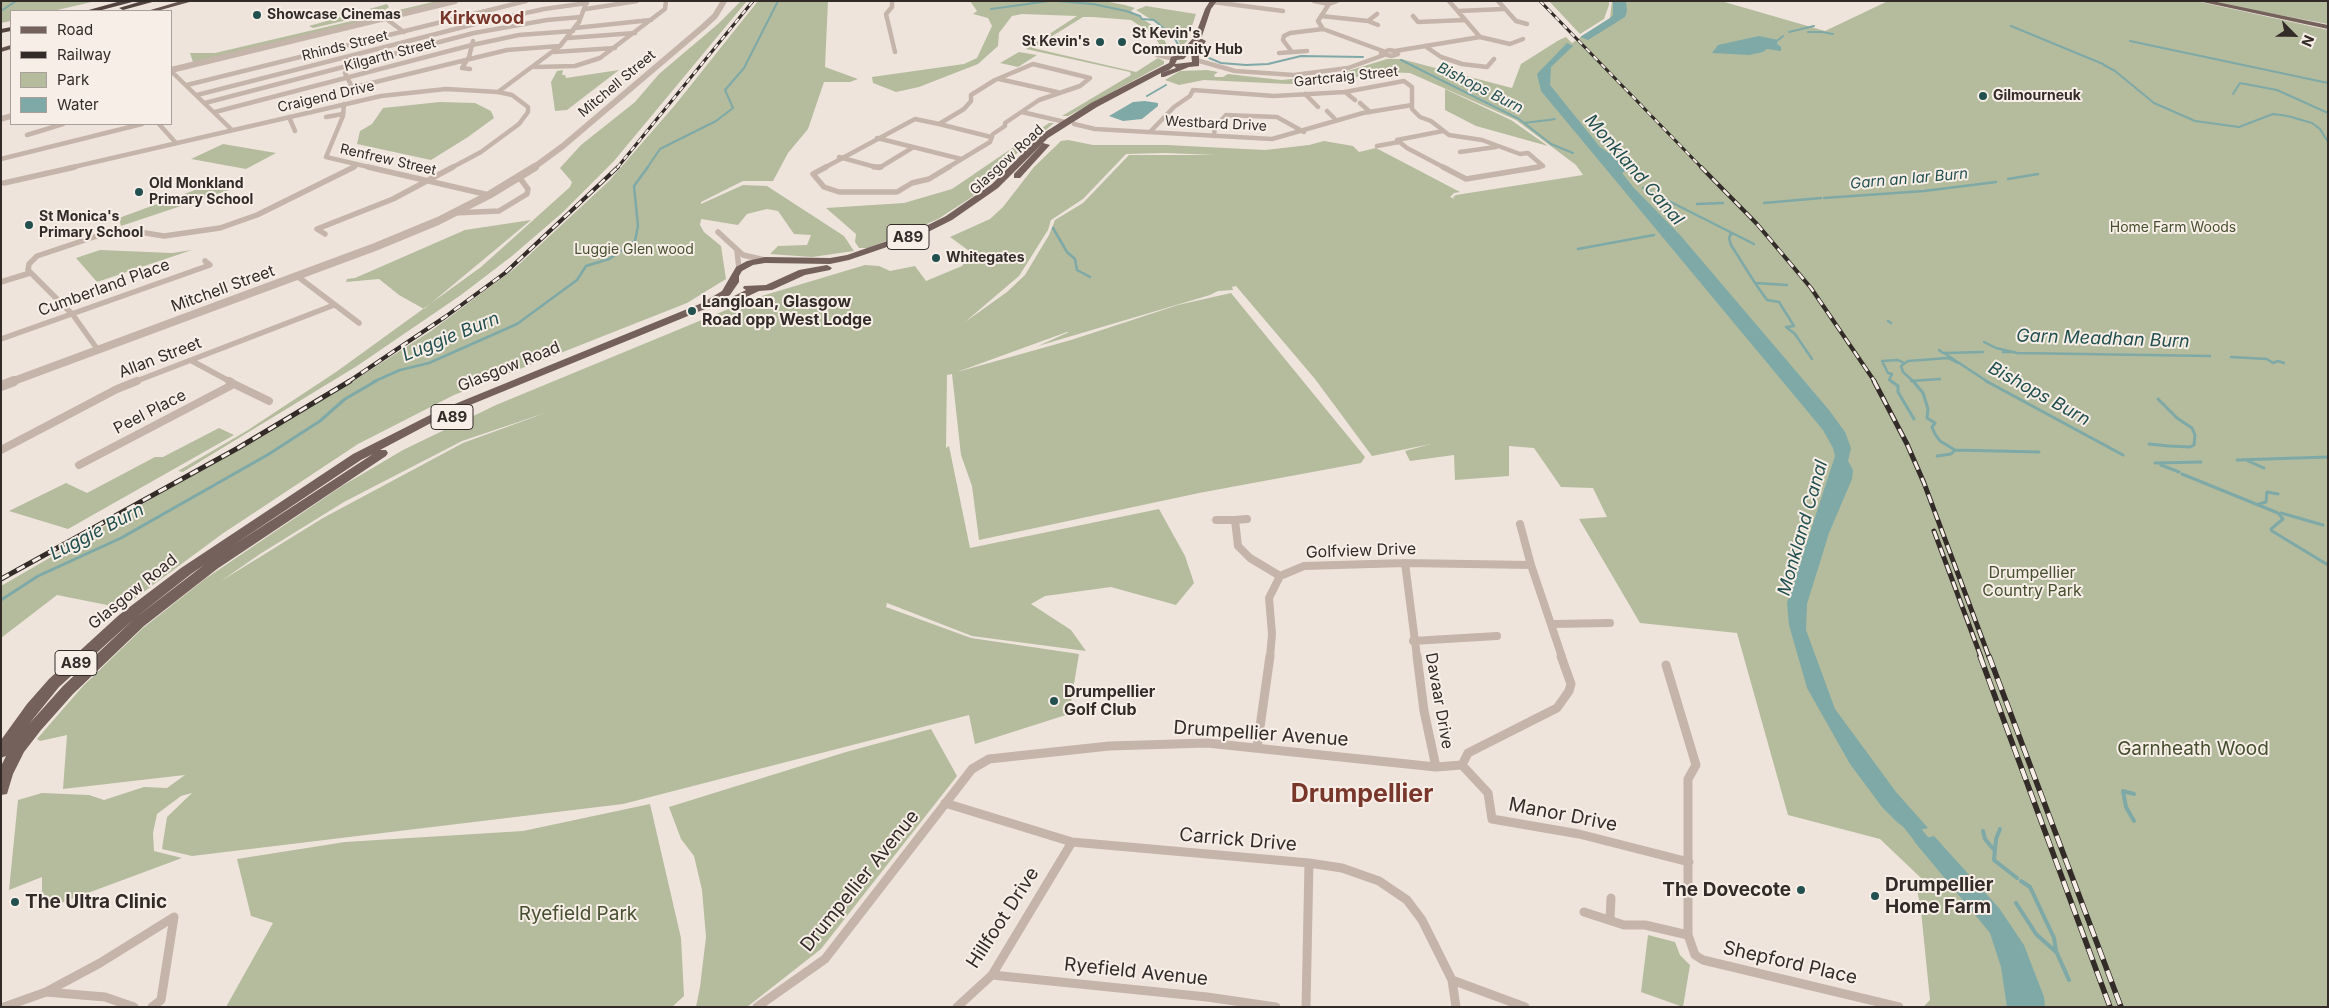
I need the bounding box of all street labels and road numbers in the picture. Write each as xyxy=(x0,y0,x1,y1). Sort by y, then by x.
street label: Rhinds Street xyxy=(300,27,390,65)
street label: Kilgarth Street xyxy=(342,35,438,75)
street label: Mitchell Street xyxy=(575,47,659,121)
street label: Gartcraig Street xyxy=(1293,63,1399,91)
street label: Craigend Drive xyxy=(276,78,376,116)
street label: Westbard Drive xyxy=(1165,113,1267,135)
street label: Glasgow Road xyxy=(967,121,1047,199)
street label: Renfrew Street xyxy=(338,141,438,179)
road number: A89 xyxy=(887,224,929,250)
street label: Cumberland Place xyxy=(36,255,172,321)
street label: Mitchell Street xyxy=(169,261,277,317)
street label: Allan Street xyxy=(116,333,204,383)
street label: Glasgow Road xyxy=(455,338,563,396)
street label: Peel Place xyxy=(111,386,189,438)
road number: A89 xyxy=(431,404,473,430)
street label: Golfview Drive xyxy=(1305,539,1417,563)
street label: Glasgow Road xyxy=(85,550,181,634)
road number: A89 xyxy=(55,650,97,676)
street label: Davaar Drive xyxy=(1421,651,1457,751)
street label: Drumpellier Avenue xyxy=(1173,717,1349,751)
street label: Manor Drive xyxy=(1507,793,1619,837)
street label: Drumpellier Avenue xyxy=(796,806,924,956)
street label: Carrick Drive xyxy=(1178,824,1298,856)
street label: Hillfoot Drive xyxy=(962,863,1044,973)
street label: Shepford Place xyxy=(1721,936,1859,990)
street label: Ryefield Avenue xyxy=(1063,953,1209,991)

